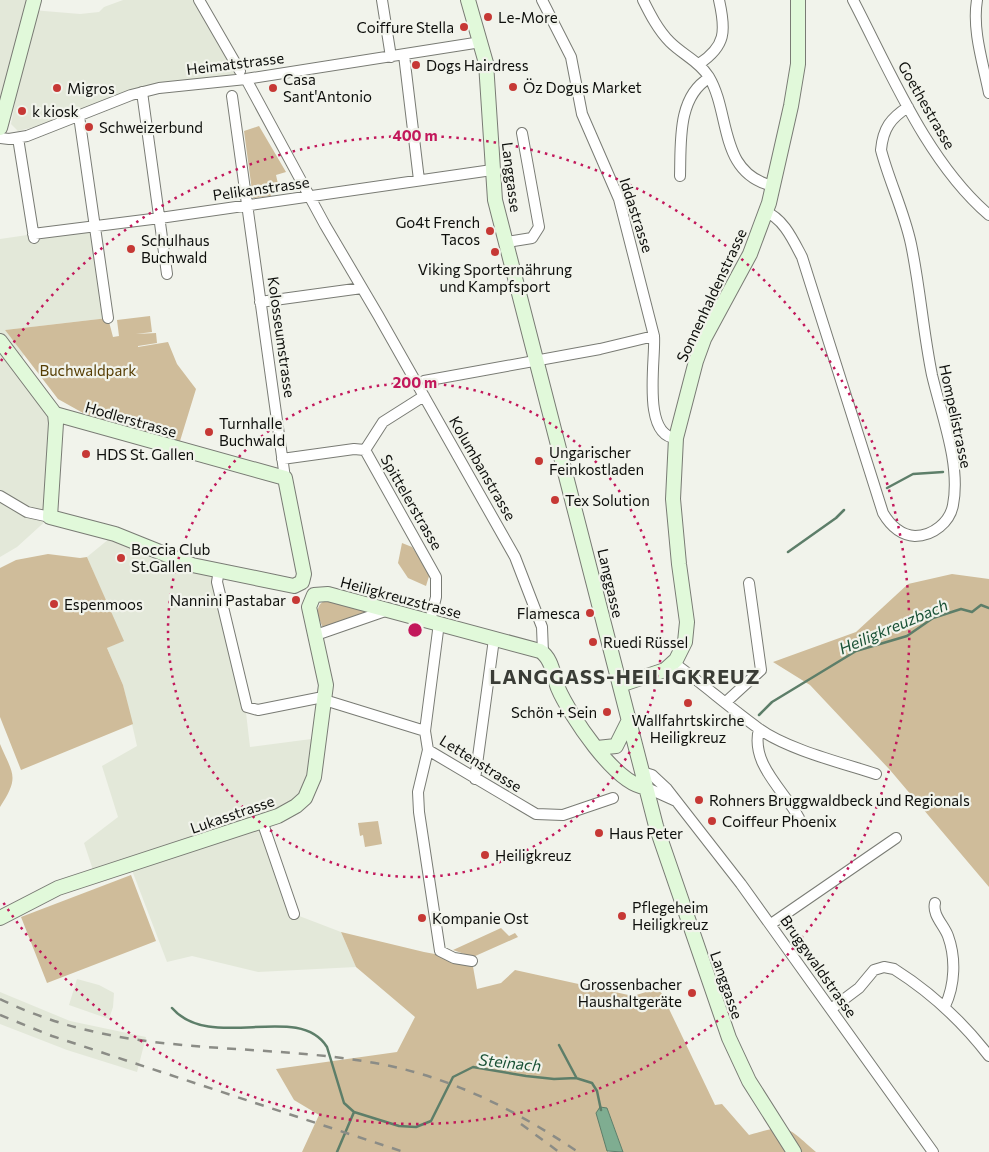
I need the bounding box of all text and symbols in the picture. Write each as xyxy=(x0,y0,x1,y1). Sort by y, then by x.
place label: Le-More xyxy=(498,8,558,26)
marker: Le-More xyxy=(482,11,494,23)
place label: Coiffure Stella xyxy=(356,18,454,36)
marker: Coiffure Stella xyxy=(458,21,470,33)
street label: Heimatstrasse xyxy=(185,48,285,78)
place label: Dogs Hairdress xyxy=(426,56,529,74)
street label: Goethestrasse xyxy=(895,58,959,152)
marker: Dogs Hairdress xyxy=(410,59,422,71)
place label: Casa Sant'Antonio xyxy=(283,70,372,105)
place label: Öz Dogus Market xyxy=(523,78,642,96)
place label: Migros xyxy=(67,79,115,97)
marker: Öz Dogus Market xyxy=(507,81,519,93)
marker: Migros xyxy=(51,82,63,94)
marker: Casa Sant'Antonio xyxy=(267,82,279,94)
place label: k kiosk xyxy=(32,102,79,120)
marker: k kiosk xyxy=(16,105,28,117)
place label: Schweizerbund xyxy=(99,118,203,136)
marker: Schweizerbund xyxy=(83,121,95,133)
text: 400 m xyxy=(392,126,438,144)
street label: Langgasse xyxy=(499,141,525,213)
street label: Pelikanstrasse xyxy=(211,172,311,204)
street label: Iddastrasse xyxy=(616,175,658,255)
place label: Go4t French Tacos xyxy=(395,213,480,248)
marker: Go4t French Tacos xyxy=(484,225,496,237)
street label: Sonnenhaldenstrasse xyxy=(672,225,750,365)
place label: Schulhaus Buchwald xyxy=(141,231,210,266)
marker: Schulhaus Buchwald xyxy=(125,243,137,255)
marker: Viking Sporternährung und Kampfsport xyxy=(489,246,501,258)
place label: Viking Sporternährung und Kampfsport xyxy=(418,260,572,295)
street label: Kolosseumstrasse xyxy=(265,275,299,399)
park label: Buchwaldpark xyxy=(40,361,136,379)
street label: Hompelistrasse xyxy=(936,362,976,470)
text: 200 m xyxy=(393,373,437,391)
street label: Hodlerstrasse xyxy=(83,397,179,441)
street label: Kolumbanstrasse xyxy=(446,413,520,523)
place label: Turnhalle Buchwald xyxy=(219,414,285,449)
marker: Turnhalle Buchwald xyxy=(203,426,215,438)
place label: Ungarischer Feinkostladen xyxy=(549,443,644,478)
place label: HDS St. Gallen xyxy=(96,445,194,463)
marker: HDS St. Gallen xyxy=(80,448,92,460)
street label: Spittelerstrasse xyxy=(377,451,447,553)
marker: Ungarischer Feinkostladen xyxy=(533,455,545,467)
place label: Tex Solution xyxy=(565,491,650,509)
marker: Tex Solution xyxy=(549,494,561,506)
place label: Boccia Club St.Gallen xyxy=(131,540,211,575)
street label: Langgasse xyxy=(594,547,628,619)
marker: Boccia Club St.Gallen xyxy=(115,552,127,564)
street label: Heiligkreuzstrasse xyxy=(339,572,464,622)
place label: Nannini Pastabar xyxy=(170,591,286,609)
marker: Nannini Pastabar xyxy=(290,594,302,606)
place label: Espenmoos xyxy=(64,595,143,613)
water label: Heiligkreuzbach xyxy=(836,595,950,657)
marker: Espenmoos xyxy=(48,598,60,610)
place label: Flamesca xyxy=(517,604,580,622)
marker: Flamesca xyxy=(584,607,596,619)
centre of rings xyxy=(406,621,424,639)
place label: Ruedi Rüssel xyxy=(603,633,688,651)
marker: Ruedi Rüssel xyxy=(587,636,599,648)
district label: LANGGASS-HEILIGKREUZ xyxy=(490,664,760,688)
marker: Wallfahrtskirche Heiligkreuz xyxy=(682,697,694,709)
place label: Schön + Sein xyxy=(511,703,597,721)
marker: Schön + Sein xyxy=(601,706,613,718)
place label: Wallfahrtskirche Heiligkreuz xyxy=(632,711,744,746)
street label: Lettenstrasse xyxy=(437,731,525,795)
street label: Lukasstrasse xyxy=(188,791,277,837)
place label: Rohners Bruggwaldbeck und Regionals xyxy=(709,791,970,809)
marker: Rohners Bruggwaldbeck und Regionals xyxy=(693,794,705,806)
place label: Coiffeur Phoenix xyxy=(722,812,837,830)
marker: Coiffeur Phoenix xyxy=(706,815,718,827)
place label: Haus Peter xyxy=(609,824,683,842)
marker: Haus Peter xyxy=(593,827,605,839)
place label: Heiligkreuz xyxy=(495,846,571,864)
marker: Heiligkreuz xyxy=(479,849,491,861)
place label: Pflegeheim Heiligkreuz xyxy=(632,898,708,933)
place label: Kompanie Ost xyxy=(432,909,529,927)
marker: Pflegeheim Heiligkreuz xyxy=(616,910,628,922)
street label: Bruggwaldstrasse xyxy=(777,911,861,1021)
marker: Kompanie Ost xyxy=(416,912,428,924)
street label: Langgasse xyxy=(707,949,747,1021)
place label: Grossenbacher Haushaltgeräte xyxy=(578,975,682,1010)
marker: Grossenbacher Haushaltgeräte xyxy=(686,987,698,999)
water label: Steinach xyxy=(478,1049,542,1075)

